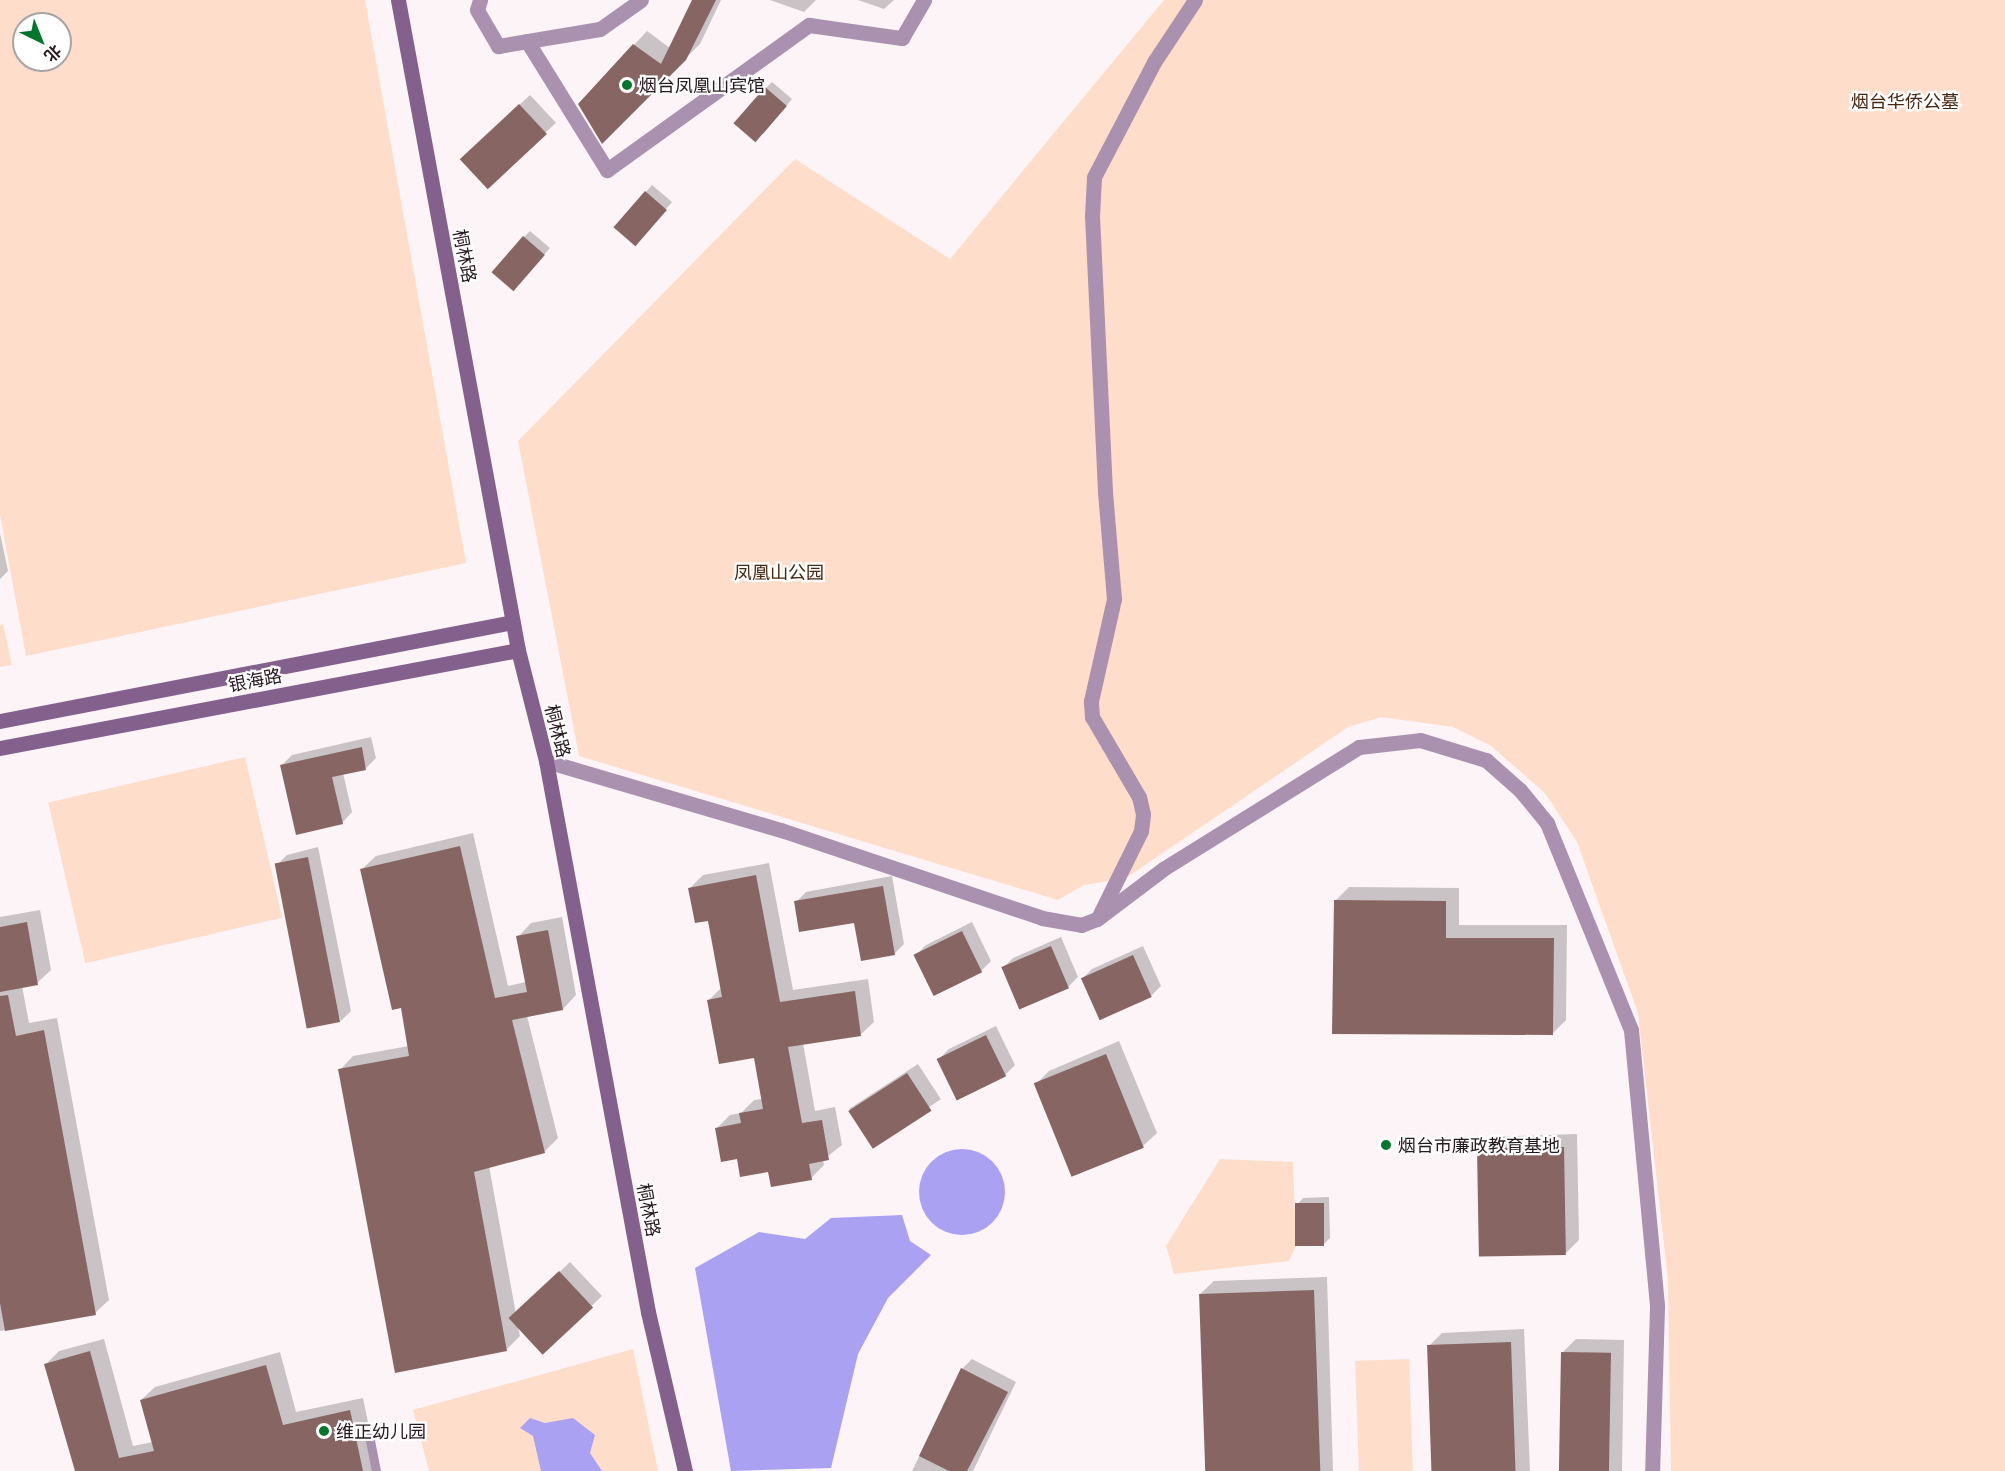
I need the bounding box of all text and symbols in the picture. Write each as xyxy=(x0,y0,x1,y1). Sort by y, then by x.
north arrow xyxy=(12,12,72,72)
text: 北 xyxy=(40,40,66,67)
place label: 烟台凤凰山宾馆 xyxy=(639,74,765,96)
marker: 烟台凤凰山宾馆 xyxy=(620,78,634,92)
park label: 烟台华侨公墓 xyxy=(1851,90,1959,112)
street label: 桐林路 xyxy=(449,227,481,285)
park label: 凤凰山公园 xyxy=(734,561,824,583)
street label: 银海路 xyxy=(226,664,284,696)
street label: 桐林路 xyxy=(541,702,575,760)
place label: 烟台市廉政教育基地 xyxy=(1398,1134,1560,1156)
marker: 烟台市廉政教育基地 xyxy=(1379,1138,1393,1152)
street label: 桐林路 xyxy=(633,1181,665,1239)
place label: 维正幼儿园 xyxy=(336,1420,426,1442)
marker: 维正幼儿园 xyxy=(317,1424,331,1438)

